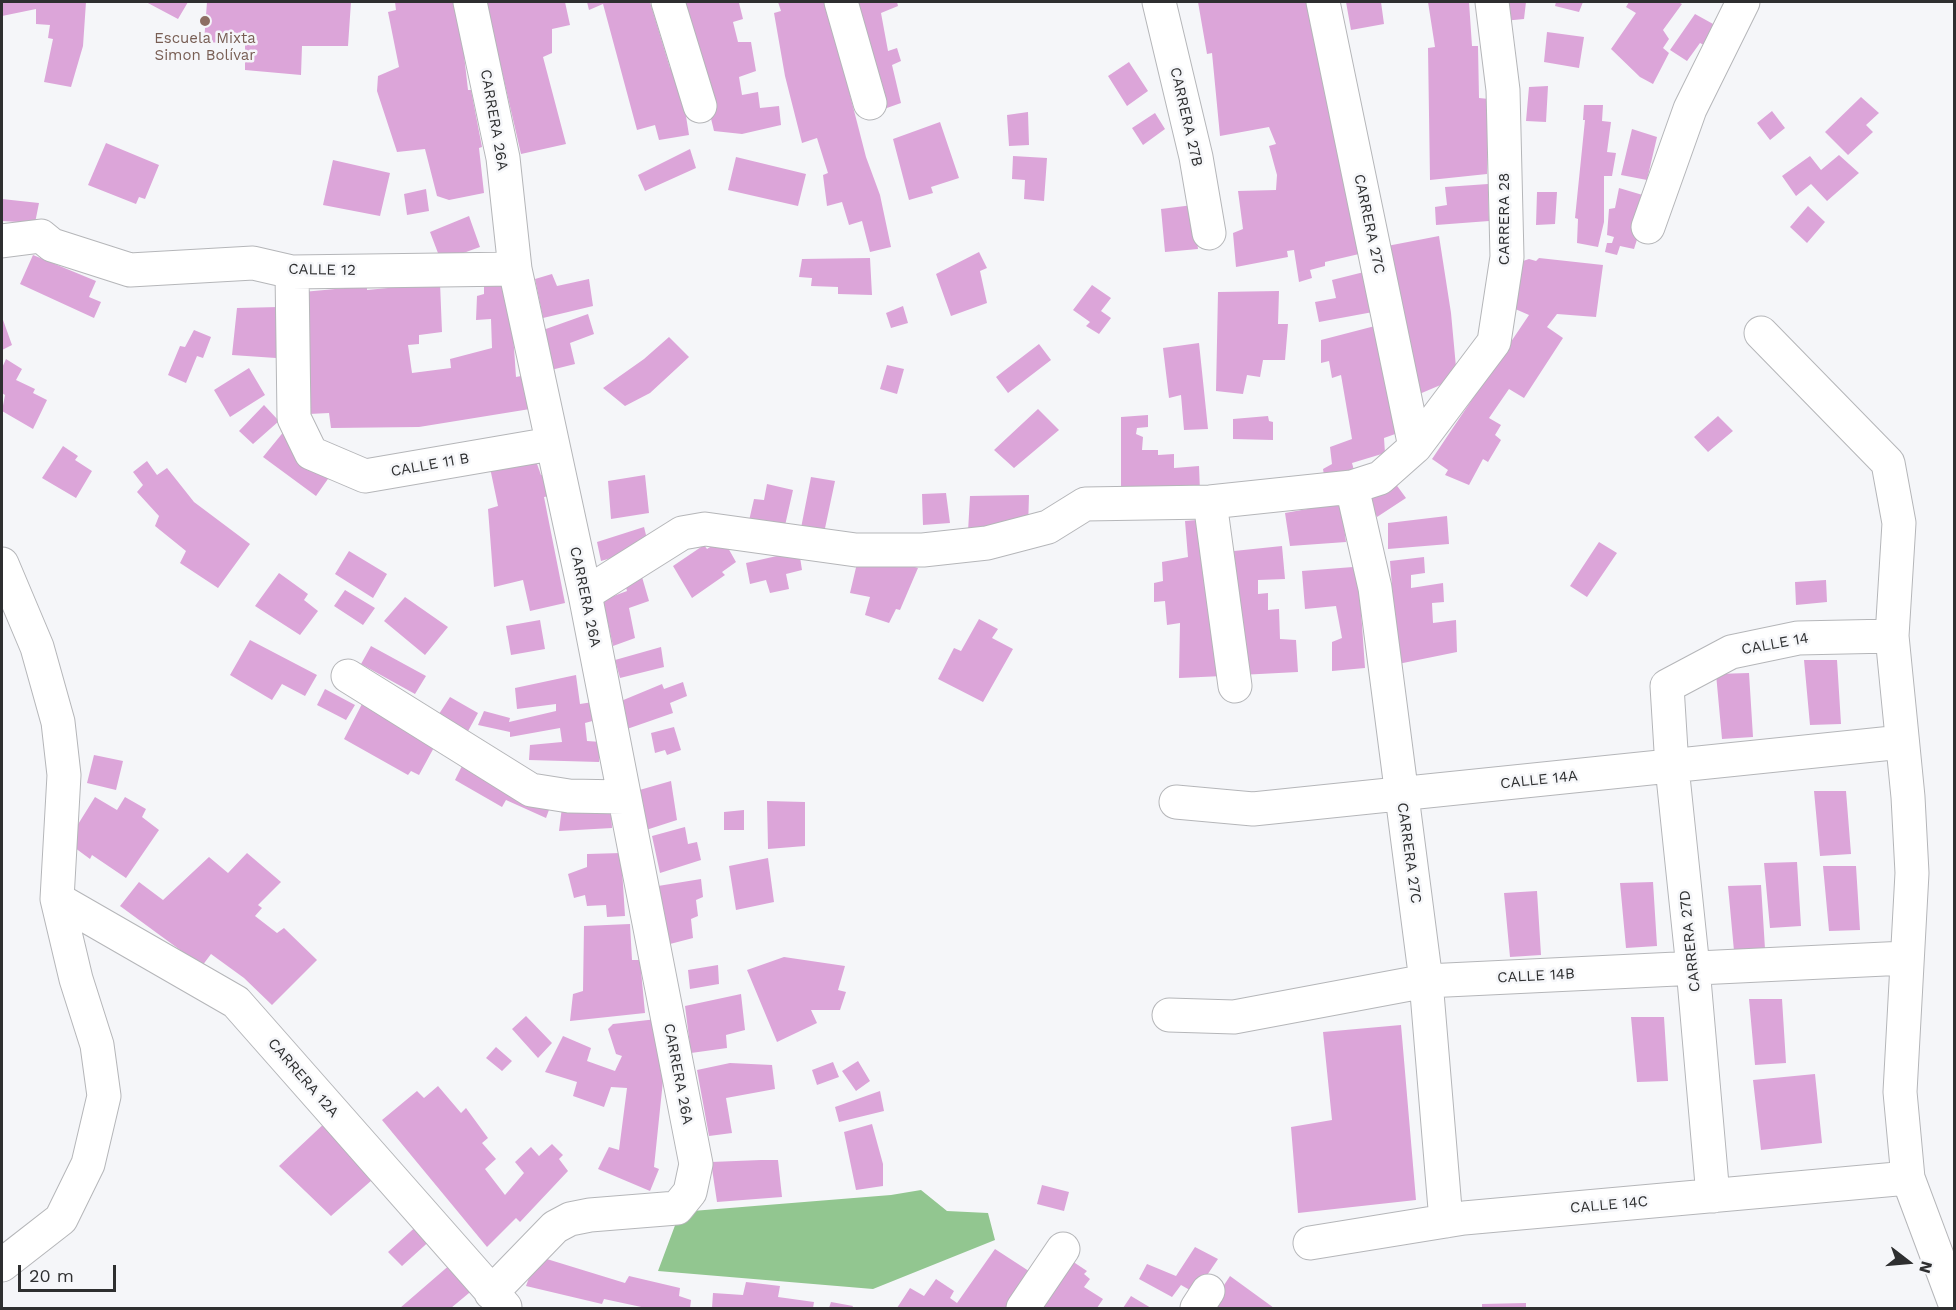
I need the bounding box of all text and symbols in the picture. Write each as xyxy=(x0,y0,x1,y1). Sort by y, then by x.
marker: Escuela Mixta Simon Bolívar xyxy=(198,14,212,28)
place label: Escuela Mixta Simon Bolívar xyxy=(154,30,256,65)
street label: CARRERA 27B xyxy=(1166,66,1206,168)
street label: CARRERA 26A xyxy=(476,68,512,172)
street label: CARRERA 27C xyxy=(1350,172,1388,276)
street label: CARRERA 28 xyxy=(1496,173,1514,265)
street label: CALLE 12 xyxy=(288,260,356,280)
street label: CALLE 11 B xyxy=(389,449,471,481)
street label: CARRERA 26A xyxy=(566,545,604,649)
street label: CALLE 14 xyxy=(1740,629,1810,659)
street label: CALLE 14A xyxy=(1499,767,1579,793)
street label: CARRERA 27C xyxy=(1393,801,1425,905)
street label: CARRERA 27D xyxy=(1676,889,1704,993)
street label: CALLE 14B xyxy=(1497,965,1575,987)
street label: CARRERA 26A xyxy=(659,1022,697,1126)
street label: CARRERA 12A xyxy=(264,1035,342,1121)
street label: CALLE 14C xyxy=(1569,1193,1649,1217)
north arrow xyxy=(1878,1232,1938,1292)
scale bar xyxy=(21,1253,118,1291)
text: N xyxy=(1915,1259,1937,1275)
text: 20 m xyxy=(29,1265,74,1286)

